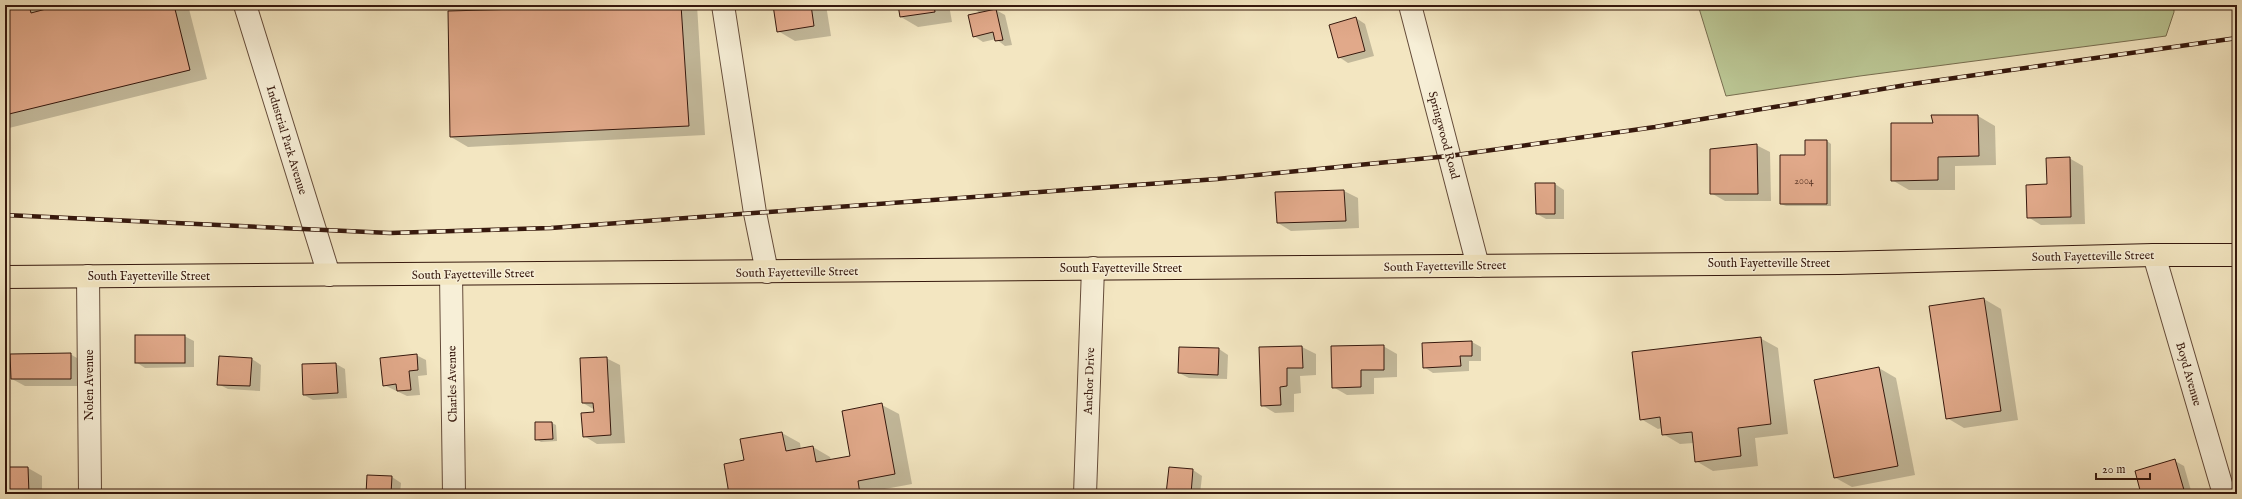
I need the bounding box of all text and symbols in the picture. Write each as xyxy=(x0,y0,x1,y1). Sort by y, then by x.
street label: Industrial Park Avenue xyxy=(263,84,310,197)
street label: Springwood Road xyxy=(1424,90,1463,181)
house number: 2004 xyxy=(1794,175,1814,188)
street label: South Fayetteville Street xyxy=(2032,248,2154,265)
street label: South Fayetteville Street xyxy=(1708,256,1830,271)
street label: South Fayetteville Street xyxy=(1384,258,1506,275)
street label: South Fayetteville Street xyxy=(1060,261,1182,276)
street label: South Fayetteville Street xyxy=(736,264,858,281)
street label: South Fayetteville Street xyxy=(412,266,534,283)
street label: South Fayetteville Street xyxy=(88,269,210,284)
street label: Boyd Avenue xyxy=(2172,341,2205,408)
street label: Charles Avenue xyxy=(444,345,461,423)
street label: Anchor Drive xyxy=(1081,347,1098,416)
street label: Nolen Avenue xyxy=(82,349,97,420)
scale bar xyxy=(2096,455,2150,481)
text: 20 m xyxy=(2102,462,2125,477)

